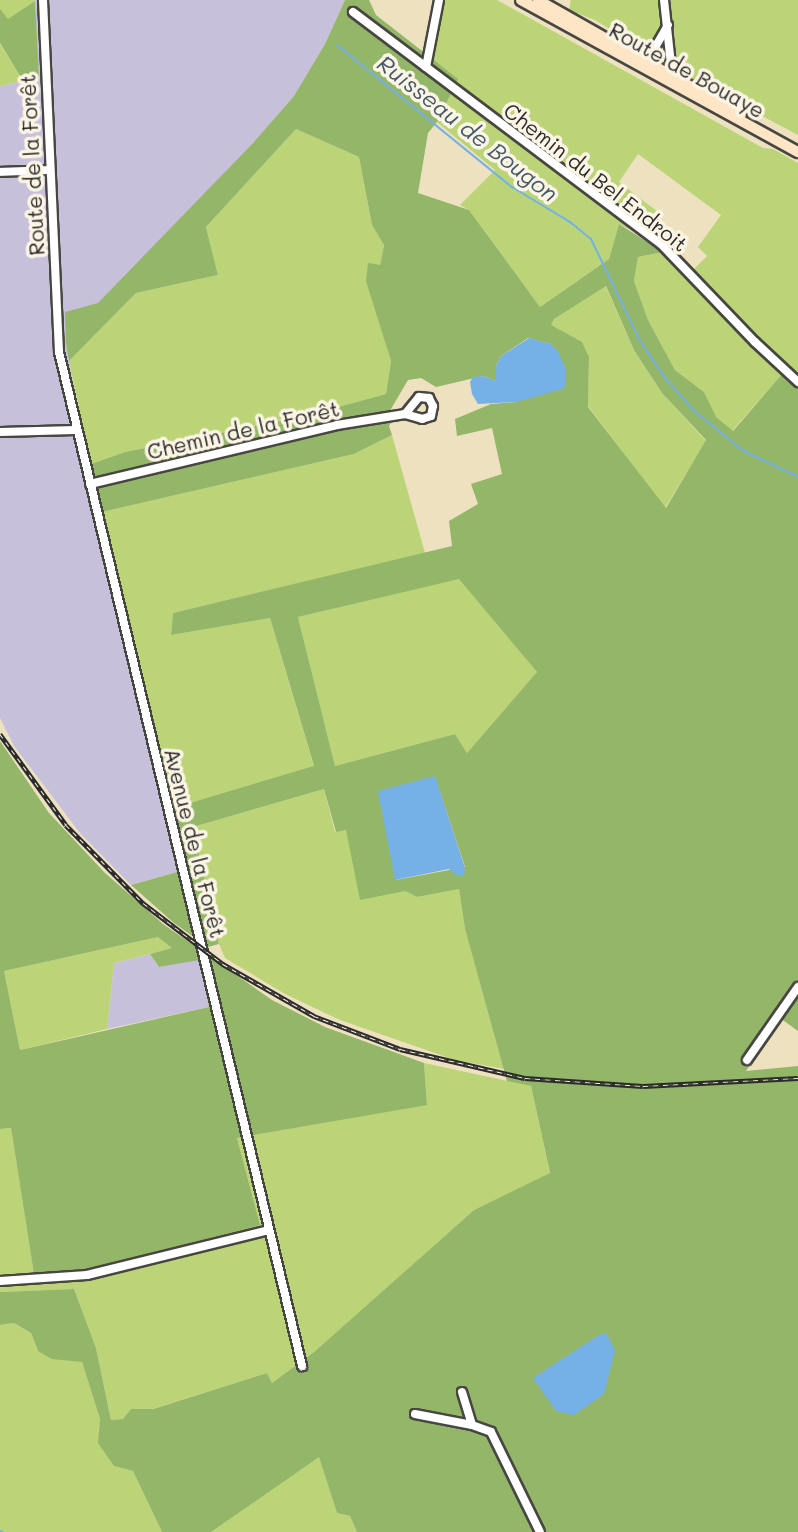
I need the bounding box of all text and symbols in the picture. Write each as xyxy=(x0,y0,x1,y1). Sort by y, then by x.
street label: Route de Bouaye xyxy=(605,17,769,123)
water label: Ruisseau de Bougon xyxy=(372,49,564,207)
street label: Route de la Forêt xyxy=(15,74,49,256)
street label: Chemin du Bel Endroit xyxy=(499,97,693,257)
street label: Chemin de la Forêt xyxy=(144,396,342,464)
street label: Avenue de la Forêt xyxy=(159,746,231,940)

